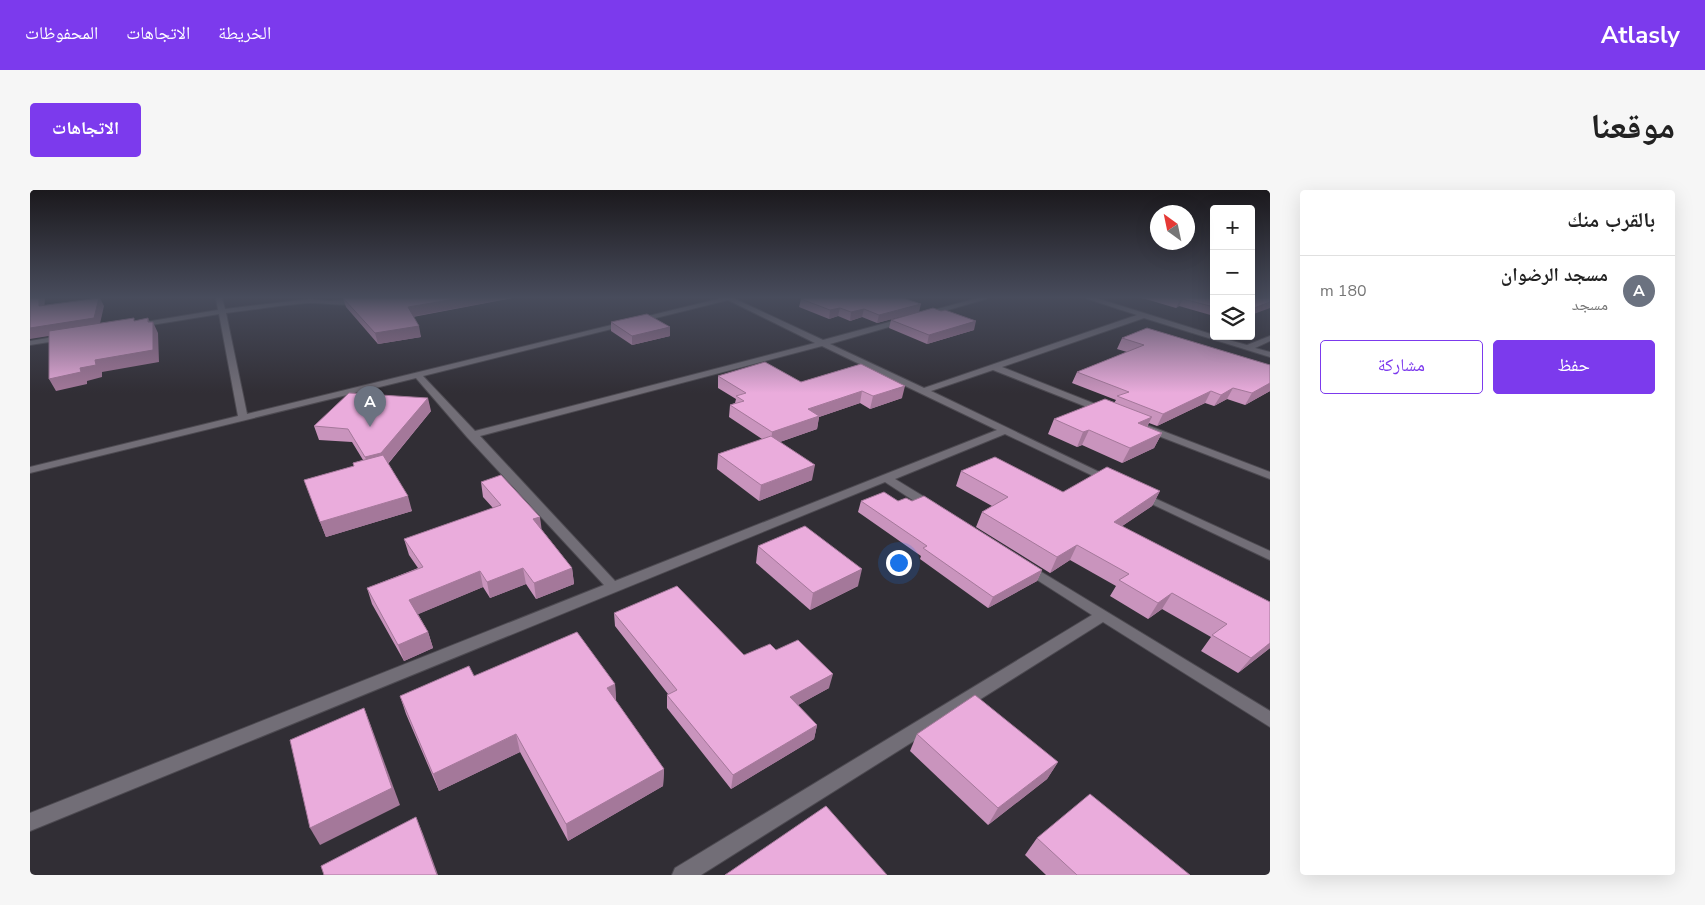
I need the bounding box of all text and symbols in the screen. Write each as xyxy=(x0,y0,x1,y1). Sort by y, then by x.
text: Atlasly xyxy=(1601,19,1680,51)
text: المحفوظات xyxy=(25,21,98,45)
text: الاتجاهات xyxy=(126,21,190,45)
text: الخريطة xyxy=(218,21,271,45)
button: الاتجاهات xyxy=(30,103,141,157)
text: موقعنا xyxy=(1590,103,1675,150)
north arrow xyxy=(1150,205,1195,250)
map controls xyxy=(1210,205,1255,340)
button: + xyxy=(1210,205,1255,250)
text: بالقرب منك xyxy=(1567,206,1655,234)
button: − xyxy=(1210,250,1255,295)
text: مسجد الرضوان xyxy=(1501,262,1608,288)
text: 180 m xyxy=(1320,280,1367,302)
text: A xyxy=(1633,280,1645,302)
text: مسجد xyxy=(1572,294,1608,316)
button: layers xyxy=(1210,295,1255,340)
button: مشاركة xyxy=(1320,340,1483,394)
button: حفظ xyxy=(1493,340,1655,394)
pin: A xyxy=(354,386,386,427)
your location xyxy=(886,550,912,576)

